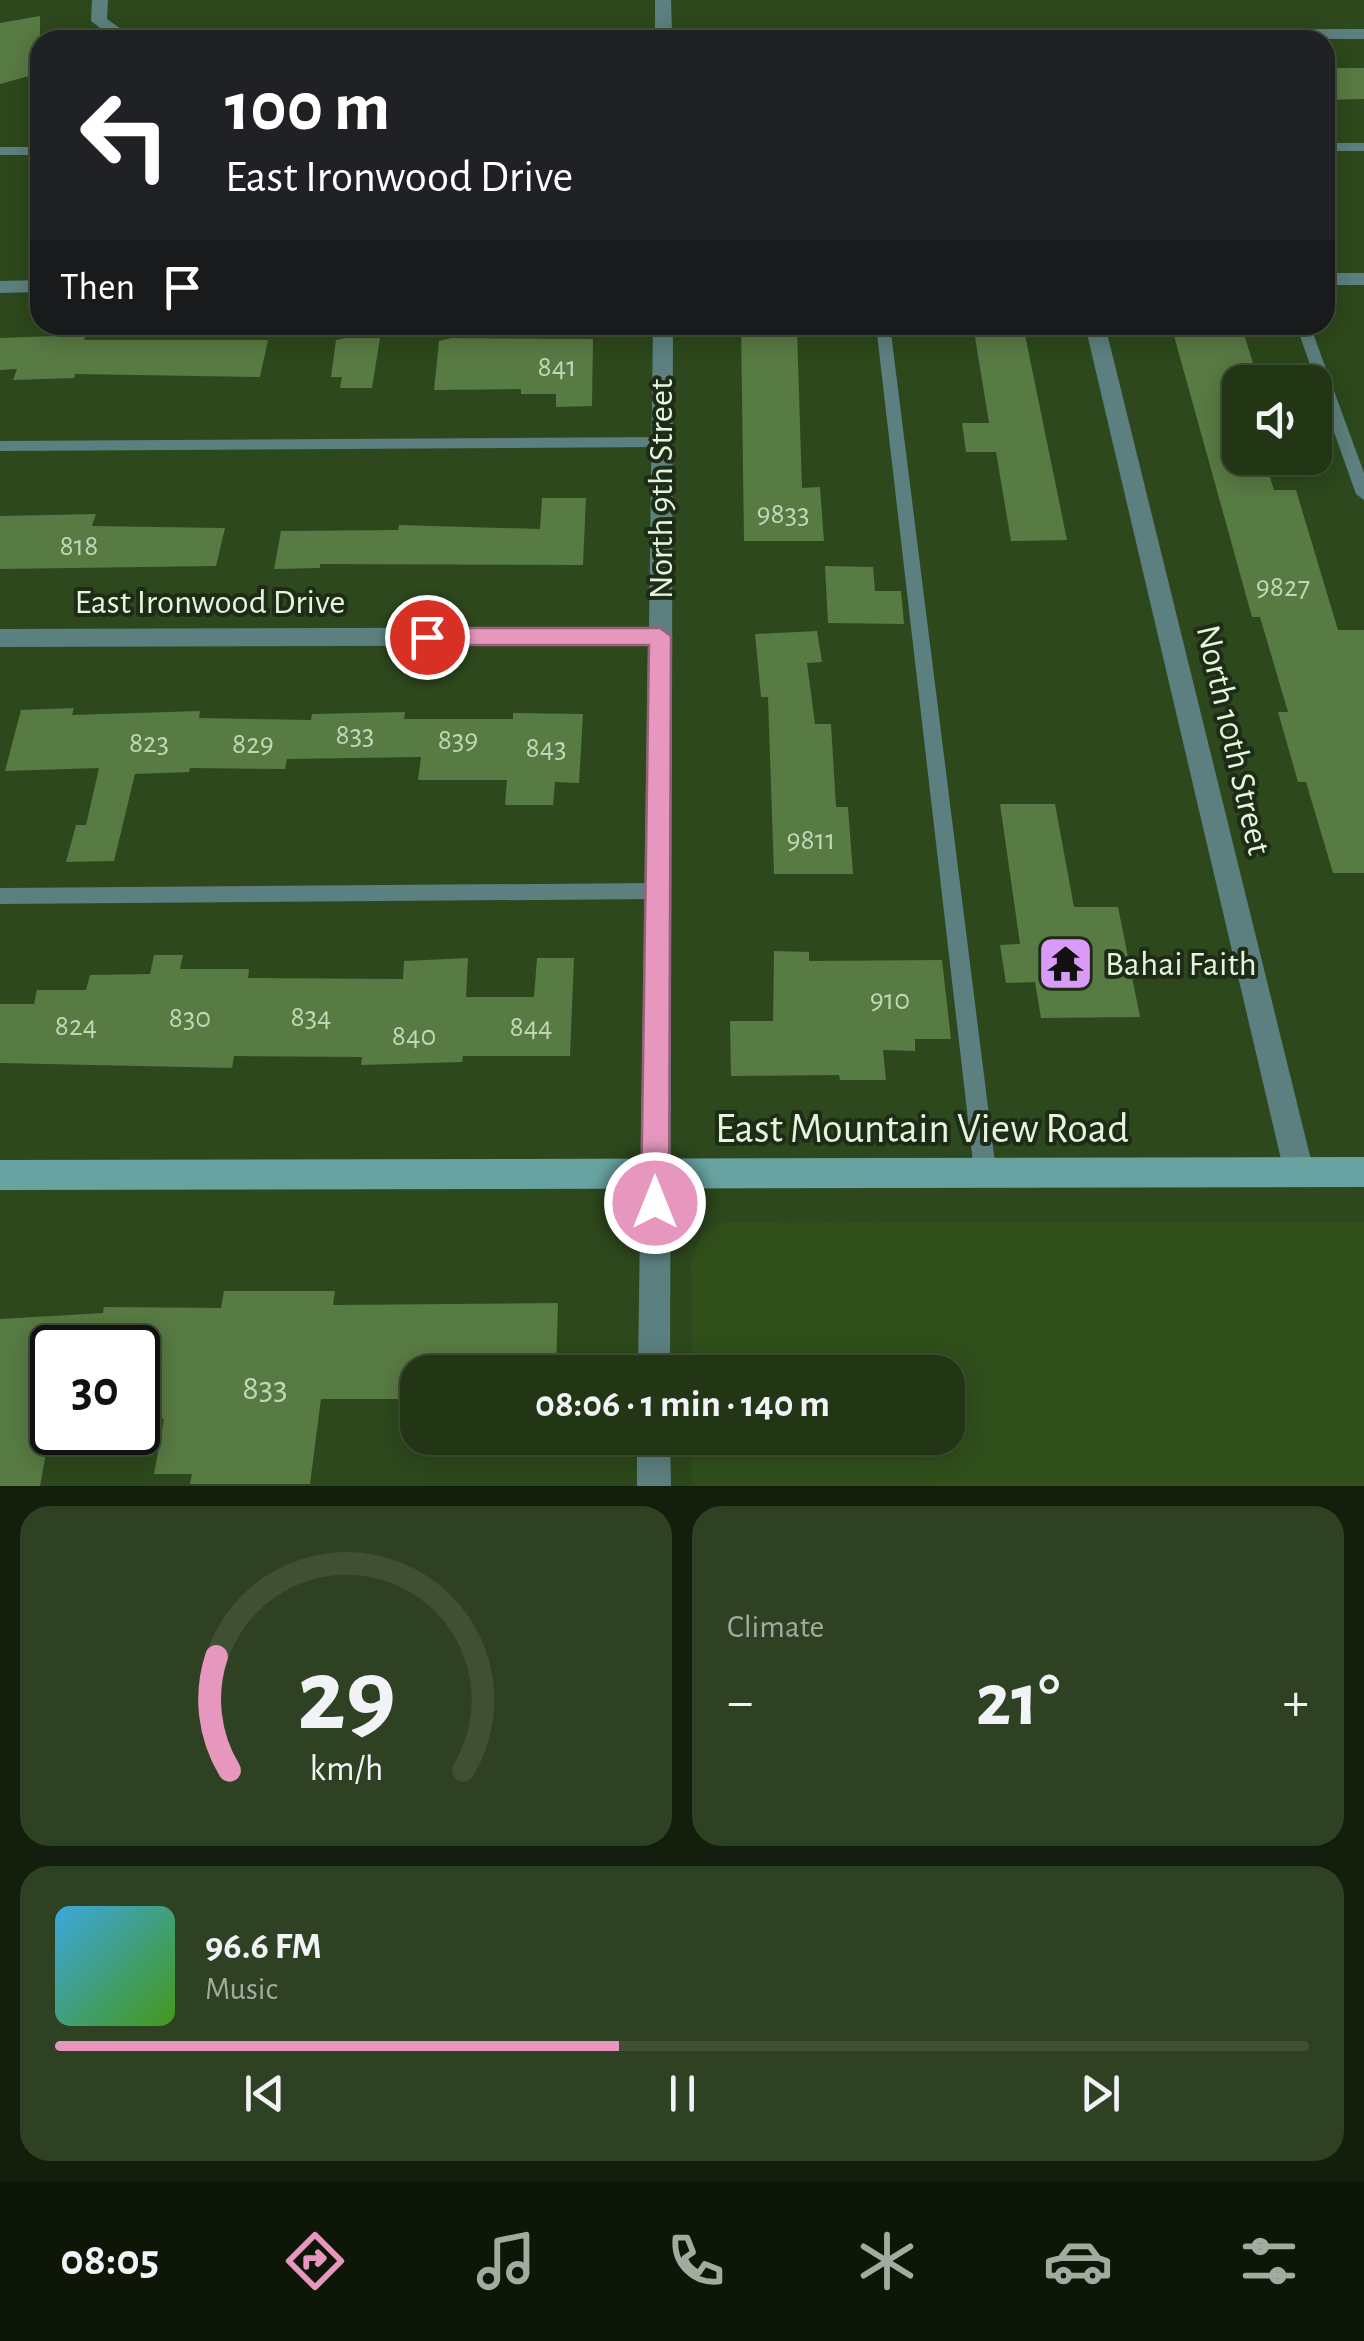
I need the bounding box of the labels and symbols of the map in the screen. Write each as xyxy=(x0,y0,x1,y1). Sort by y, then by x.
house number: 841 xyxy=(538,352,576,382)
street label: North 9th Street xyxy=(644,379,679,599)
house number: 9833 xyxy=(756,499,810,529)
house number: 818 xyxy=(60,531,98,561)
house number: 9827 xyxy=(1256,572,1310,602)
street label: East Ironwood Drive xyxy=(75,585,345,620)
pin xyxy=(385,595,470,680)
street label: North 10th Street xyxy=(1190,622,1276,858)
house number: 833 xyxy=(336,720,374,750)
house number: 839 xyxy=(438,725,478,755)
house number: 823 xyxy=(129,728,169,758)
house number: 829 xyxy=(232,729,274,759)
house number: 843 xyxy=(525,733,567,763)
house number: 9811 xyxy=(787,825,835,855)
temple icon: Bahai Faith xyxy=(1036,934,1096,994)
place label: Bahai Faith xyxy=(1105,947,1257,982)
house number: 910 xyxy=(870,985,910,1015)
house number: 834 xyxy=(290,1002,332,1032)
house number: 830 xyxy=(169,1003,211,1033)
house number: 824 xyxy=(55,1011,97,1041)
house number: 844 xyxy=(509,1012,553,1042)
house number: 840 xyxy=(392,1021,436,1051)
street label: East Mountain View Road xyxy=(715,1108,1129,1150)
position arrow xyxy=(603,1151,707,1255)
speed limit sign: 30 xyxy=(30,1325,160,1455)
house number: 833 xyxy=(242,1371,288,1406)

